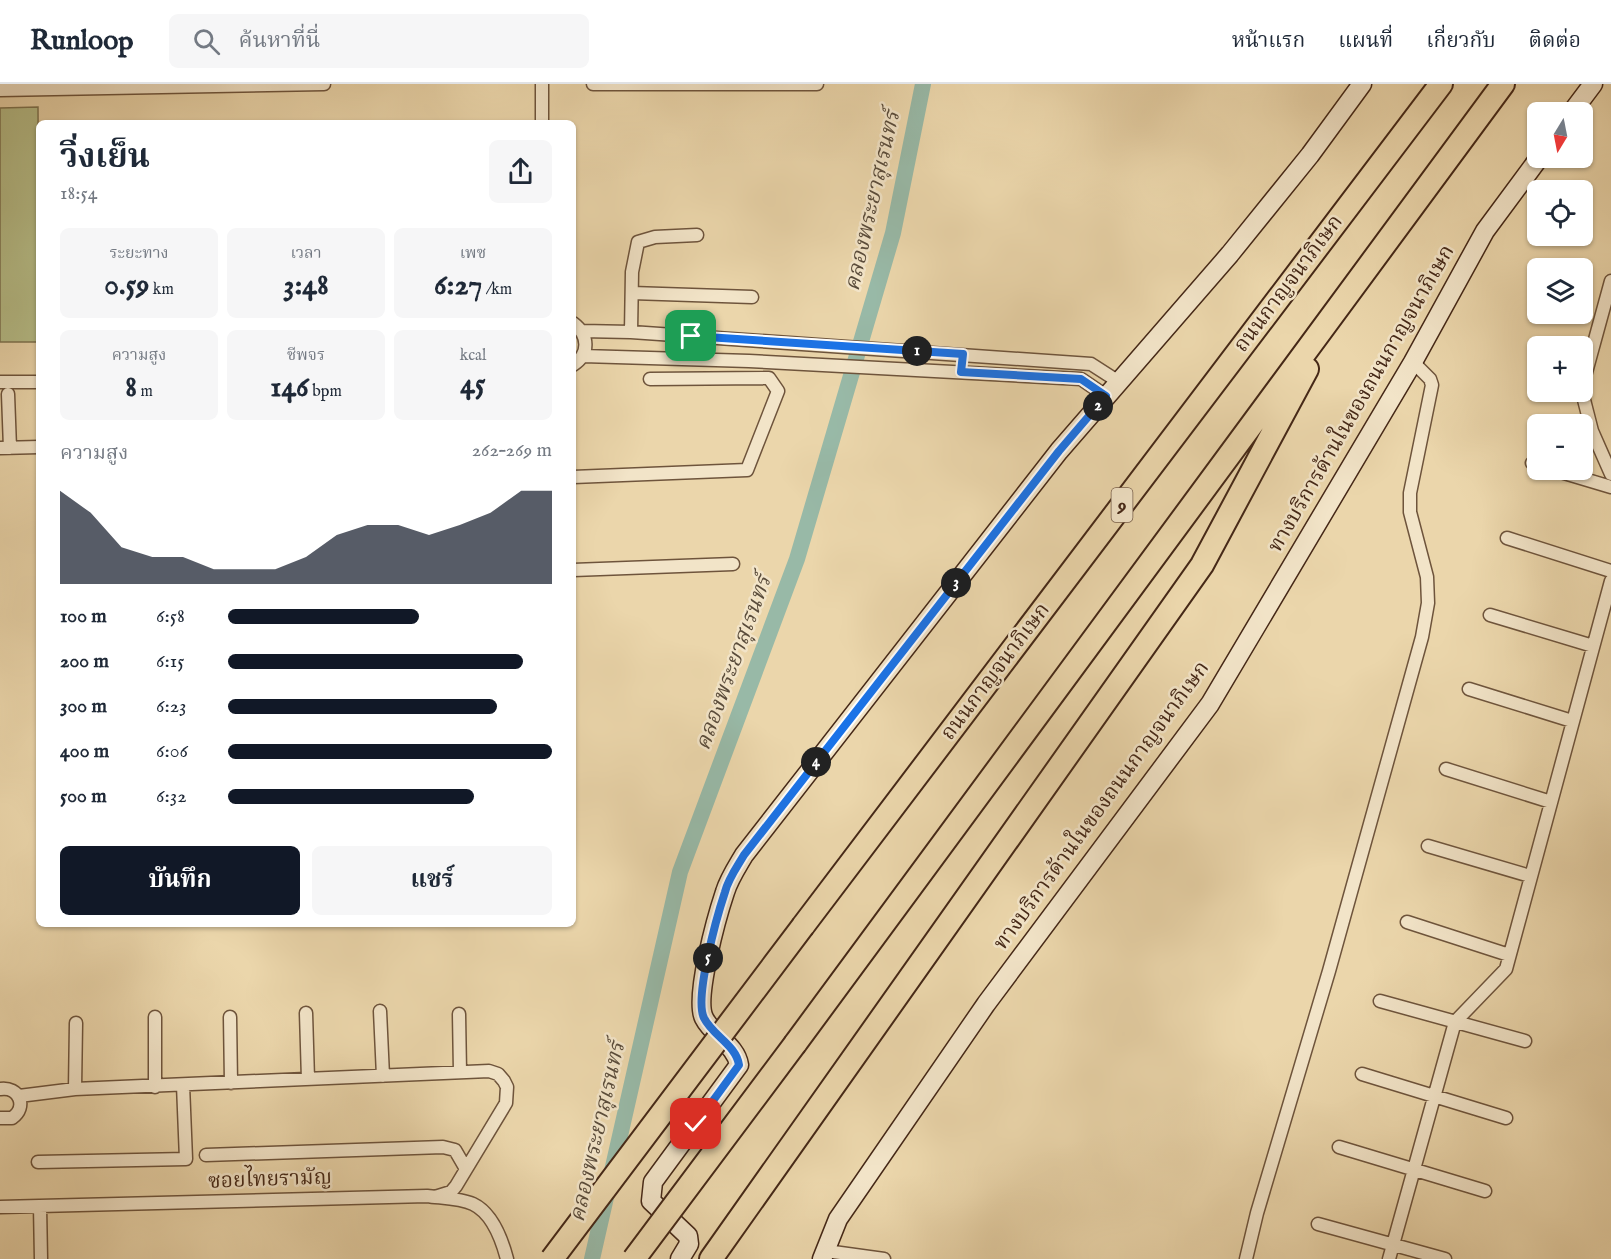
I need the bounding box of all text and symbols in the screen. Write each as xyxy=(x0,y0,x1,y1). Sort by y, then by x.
search box xyxy=(169,14,589,68)
text: Runloop xyxy=(30,24,133,59)
icon: search xyxy=(190,25,223,58)
text: ค้นหาที่นี่ xyxy=(238,27,320,55)
text: หน้าแรก xyxy=(1232,28,1305,55)
text: แผนที่ xyxy=(1338,28,1393,55)
text: เกี่ยวกับ xyxy=(1426,28,1496,55)
text: ติดต่อ xyxy=(1529,28,1581,55)
north arrow xyxy=(1527,102,1593,168)
map controls xyxy=(1527,102,1593,480)
water label: คลองพระยาสุเรนทร์ xyxy=(839,103,908,294)
text: วิ่งเย็น xyxy=(60,137,150,179)
button: share xyxy=(489,140,552,203)
button: locate xyxy=(1527,180,1593,246)
text: 18:54 xyxy=(60,181,98,206)
street label: ถนนกาญจนาภิเษก xyxy=(1228,210,1350,358)
street label: ทางบริการด้านในของถนนกาญจนาภิเษก xyxy=(1260,239,1461,558)
text: ระยะทาง xyxy=(109,244,169,264)
text: เวลา xyxy=(290,244,322,264)
text: เพซ xyxy=(460,244,486,264)
button: layers xyxy=(1527,258,1593,324)
text: 0.59 xyxy=(104,267,149,305)
text: 3:48 xyxy=(283,267,329,305)
text: 6:27 xyxy=(434,267,482,305)
text: km xyxy=(149,280,174,300)
text: /km xyxy=(482,280,512,300)
pin xyxy=(665,310,716,361)
icon: arrive xyxy=(674,319,707,352)
pin: 1 xyxy=(902,336,932,366)
button: + xyxy=(1527,336,1593,402)
text: 1 xyxy=(914,341,920,361)
text: ความสูง xyxy=(112,346,166,366)
text: ชีพจร xyxy=(287,346,325,366)
text: kcal xyxy=(460,346,486,366)
text: 45 xyxy=(460,366,486,404)
text: 8 xyxy=(125,369,137,407)
text: 146 xyxy=(270,369,309,407)
text: m xyxy=(137,382,153,402)
text: bpm xyxy=(309,382,342,402)
pin: 2 xyxy=(1083,391,1113,421)
text: 2 xyxy=(1094,396,1102,416)
button: − xyxy=(1527,414,1593,480)
text: 262–269 m xyxy=(472,438,552,463)
text: ความสูง xyxy=(60,441,128,466)
road number: 9 xyxy=(1112,488,1132,522)
water label: คลองพระยาสุเรนทร์ xyxy=(689,567,780,754)
pin: 3 xyxy=(941,568,971,598)
text: 3 xyxy=(953,573,959,593)
street label: ถนนกาญจนาภิเษก xyxy=(935,598,1057,746)
text: 100 m xyxy=(60,604,107,629)
text: 6:58 xyxy=(156,604,185,629)
text: 200 m xyxy=(60,649,109,674)
text: 6:15 xyxy=(156,649,184,674)
street label: ทางบริการด้านในของถนนกาญจนาภิเษก xyxy=(986,654,1216,956)
text: 300 m xyxy=(60,694,107,719)
text: 6:23 xyxy=(156,694,187,719)
text: 400 m xyxy=(60,739,109,764)
text: 6:06 xyxy=(156,739,188,764)
pin: 4 xyxy=(801,747,831,777)
text: 4 xyxy=(812,752,820,772)
text: 500 m xyxy=(60,784,107,809)
text: 6:32 xyxy=(156,784,187,809)
button: บันทึก xyxy=(60,846,300,915)
button: แชร์ xyxy=(312,846,552,915)
pin: 5 xyxy=(693,943,723,973)
text: 5 xyxy=(705,948,711,968)
water label: คลองพระยาสุเรนทร์ xyxy=(564,1034,633,1225)
pin xyxy=(670,1098,721,1149)
icon: check xyxy=(679,1107,712,1140)
street label: ซอยไทยรามัญ xyxy=(208,1161,332,1196)

